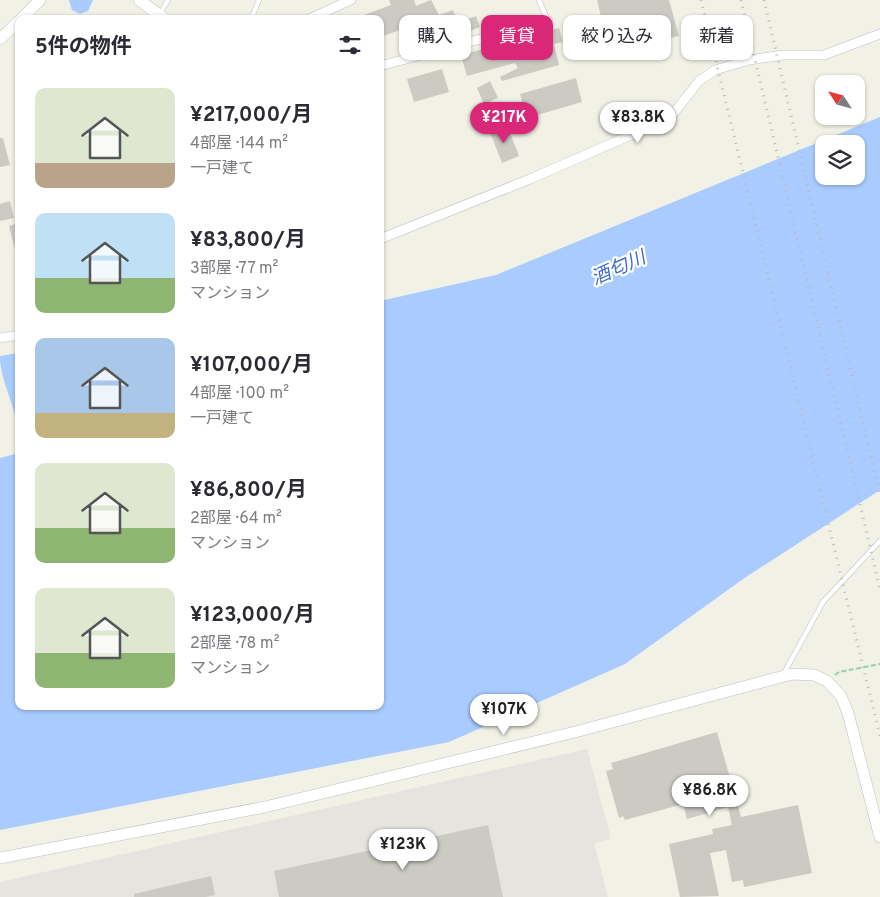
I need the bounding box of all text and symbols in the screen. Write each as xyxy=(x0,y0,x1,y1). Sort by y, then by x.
chip: 購入 xyxy=(399,15,471,60)
chip: 賃貸 xyxy=(481,15,553,60)
chip: 絞り込み xyxy=(563,15,671,60)
chip: 新着 xyxy=(681,15,753,60)
icon: filters xyxy=(336,31,364,59)
text: 5件の物件 xyxy=(35,34,132,61)
north arrow xyxy=(815,75,865,125)
map controls xyxy=(815,75,865,185)
text: ¥217,000/月 xyxy=(190,102,312,129)
pin: ¥217K xyxy=(469,102,539,144)
pin: ¥83.8K xyxy=(597,102,679,144)
icon: home xyxy=(75,108,135,168)
text: ¥217K xyxy=(481,108,527,128)
text: ¥83.8K xyxy=(611,108,665,128)
text: 4部屋 · 144 m² xyxy=(190,134,288,154)
button: layers xyxy=(815,135,865,185)
text: 一戸建て xyxy=(190,159,254,179)
text: ¥83,800/月 xyxy=(190,227,306,254)
icon: home xyxy=(75,233,135,293)
water label: 酒匂川 xyxy=(588,245,652,291)
text: 3部屋 · 77 m² xyxy=(190,259,278,279)
text: マンション xyxy=(190,284,270,304)
text: ¥107,000/月 xyxy=(190,352,313,379)
icon: home xyxy=(75,358,135,418)
text: 4部屋 · 100 m² xyxy=(190,384,289,404)
text: 一戸建て xyxy=(190,409,254,429)
text: ¥86,800/月 xyxy=(190,477,307,504)
icon: home xyxy=(75,483,135,543)
text: 2部屋 · 64 m² xyxy=(190,509,282,529)
text: マンション xyxy=(190,534,270,554)
text: ¥123,000/月 xyxy=(190,602,315,629)
icon: home xyxy=(75,608,135,668)
text: 2部屋 · 78 m² xyxy=(190,634,279,654)
text: マンション xyxy=(190,659,270,679)
pin: ¥107K xyxy=(469,694,539,736)
text: ¥107K xyxy=(481,700,527,720)
pin: ¥86.8K xyxy=(669,774,751,817)
text: ¥86.8K xyxy=(683,781,737,801)
pin: ¥123K xyxy=(368,828,438,871)
text: ¥123K xyxy=(380,835,426,855)

